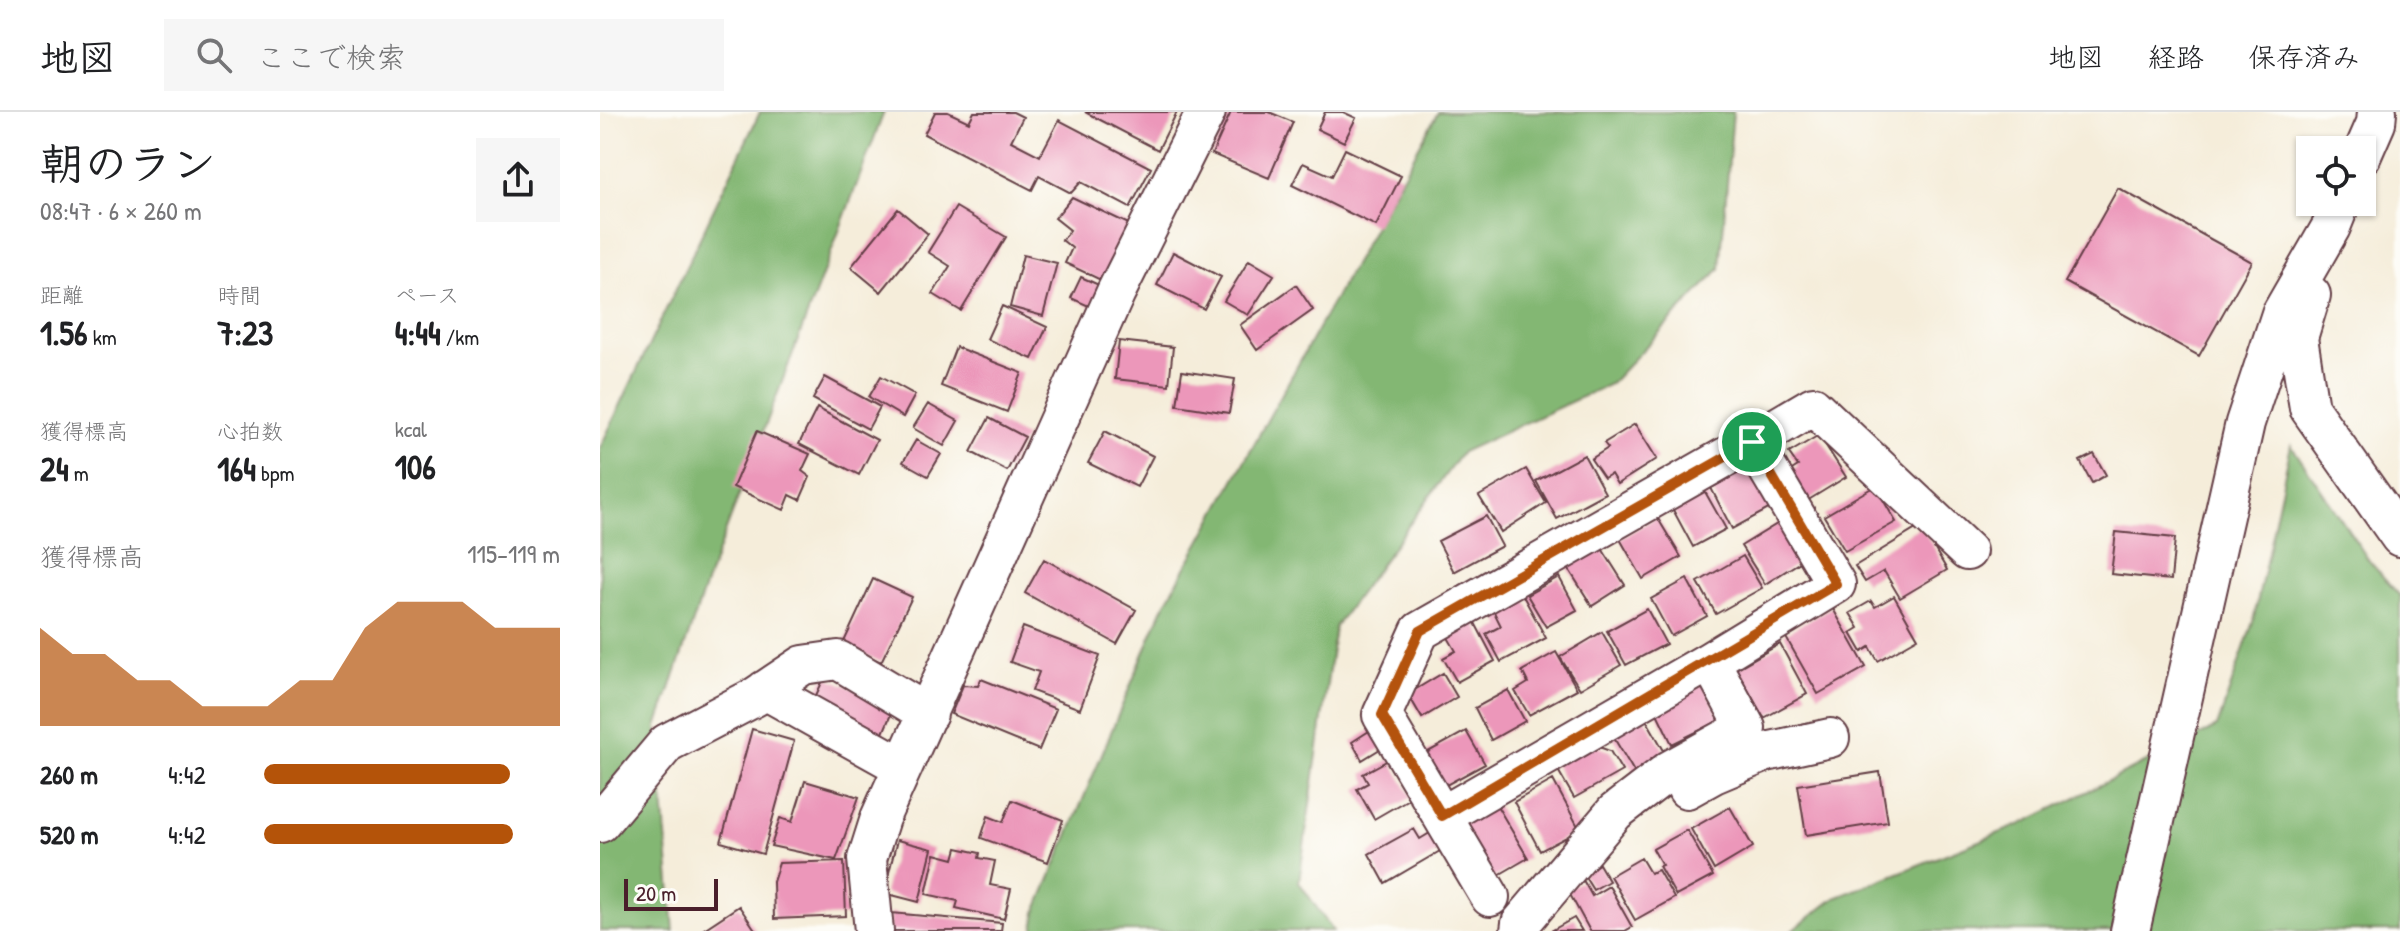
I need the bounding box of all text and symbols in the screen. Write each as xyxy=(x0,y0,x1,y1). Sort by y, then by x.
search box xyxy=(164,19,724,91)
text: 地図 xyxy=(40,31,116,83)
icon: search xyxy=(192,33,236,77)
text: ここで検索 xyxy=(256,37,406,77)
text: 地図 xyxy=(2048,38,2104,76)
text: 経路 xyxy=(2148,38,2204,76)
text: 保存済み xyxy=(2248,38,2360,76)
text: 朝のラン xyxy=(40,133,216,193)
map controls xyxy=(2296,136,2376,216)
button: locate xyxy=(2296,136,2376,216)
button: share xyxy=(476,138,560,222)
text: 08:47 · 6 × 260 m xyxy=(40,193,202,228)
text: 距離 xyxy=(40,280,84,310)
text: 時間 xyxy=(217,280,261,310)
text: ペース xyxy=(395,280,459,310)
text: 1.56 xyxy=(40,310,88,356)
text: 7:23 xyxy=(217,310,273,356)
text: 4:44 xyxy=(395,310,441,356)
text: km xyxy=(88,322,117,352)
text: /km xyxy=(441,322,479,352)
pin xyxy=(1718,408,1786,476)
text: kcal xyxy=(395,414,427,444)
text: 獲得標高 xyxy=(40,416,128,446)
text: 心拍数 xyxy=(217,416,283,446)
icon: arrive xyxy=(1730,420,1774,464)
text: 106 xyxy=(395,444,436,490)
text: 24 xyxy=(40,446,69,492)
text: 164 xyxy=(217,446,256,492)
text: m xyxy=(69,458,89,488)
text: bpm xyxy=(256,458,295,488)
text: 115–119 m xyxy=(467,536,560,571)
text: 獲得標高 xyxy=(40,539,144,574)
text: 260 m xyxy=(40,757,98,792)
text: 4:42 xyxy=(168,757,206,792)
text: 520 m xyxy=(40,817,98,852)
text: 4:42 xyxy=(168,817,206,852)
scale bar xyxy=(624,875,718,911)
text: 20 m xyxy=(636,878,676,908)

